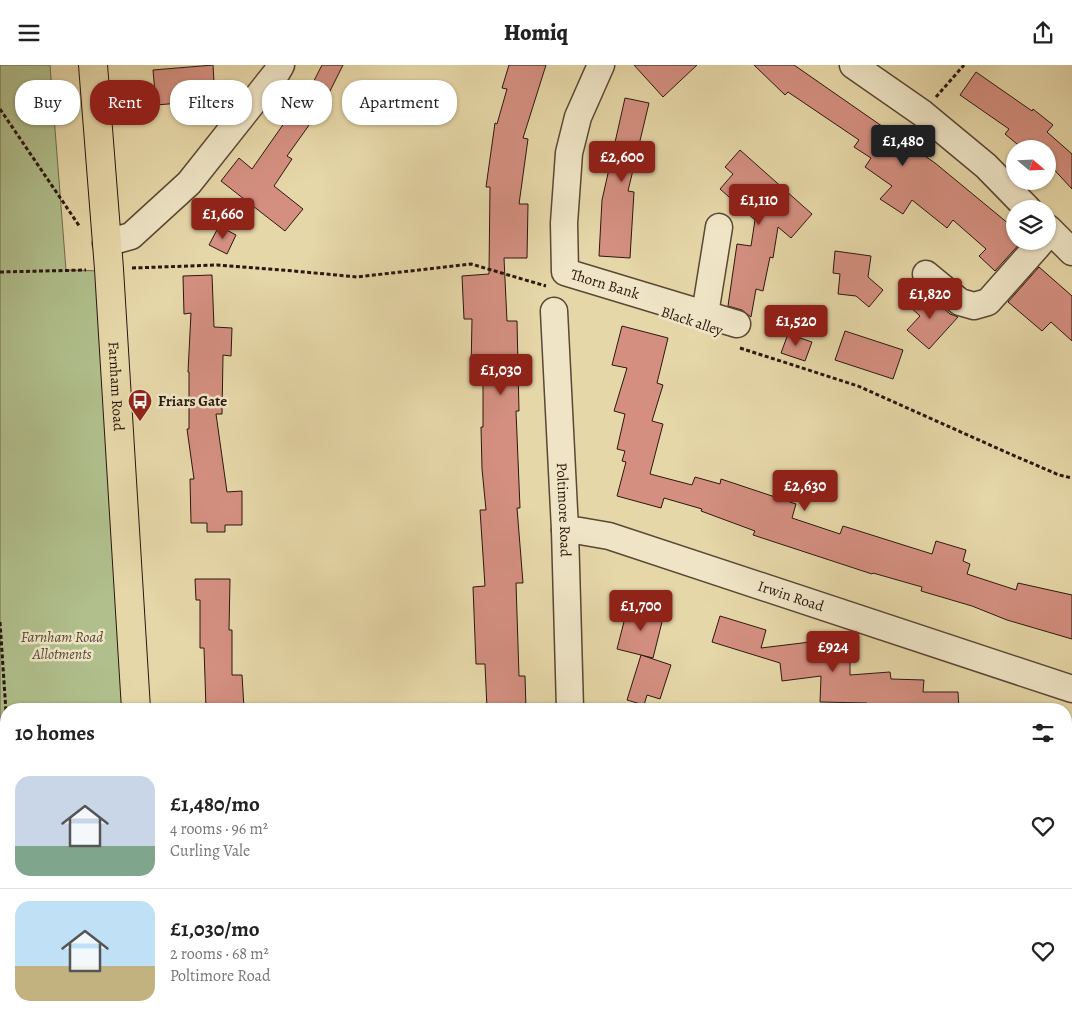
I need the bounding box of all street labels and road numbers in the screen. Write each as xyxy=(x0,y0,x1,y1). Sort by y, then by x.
street label: Thorn Bank xyxy=(568,264,642,304)
street label: Black alley xyxy=(658,302,726,341)
street label: Farnham Road xyxy=(103,341,129,433)
street label: Poltimore Road xyxy=(552,462,576,558)
street label: Irwin Road xyxy=(755,576,827,617)

